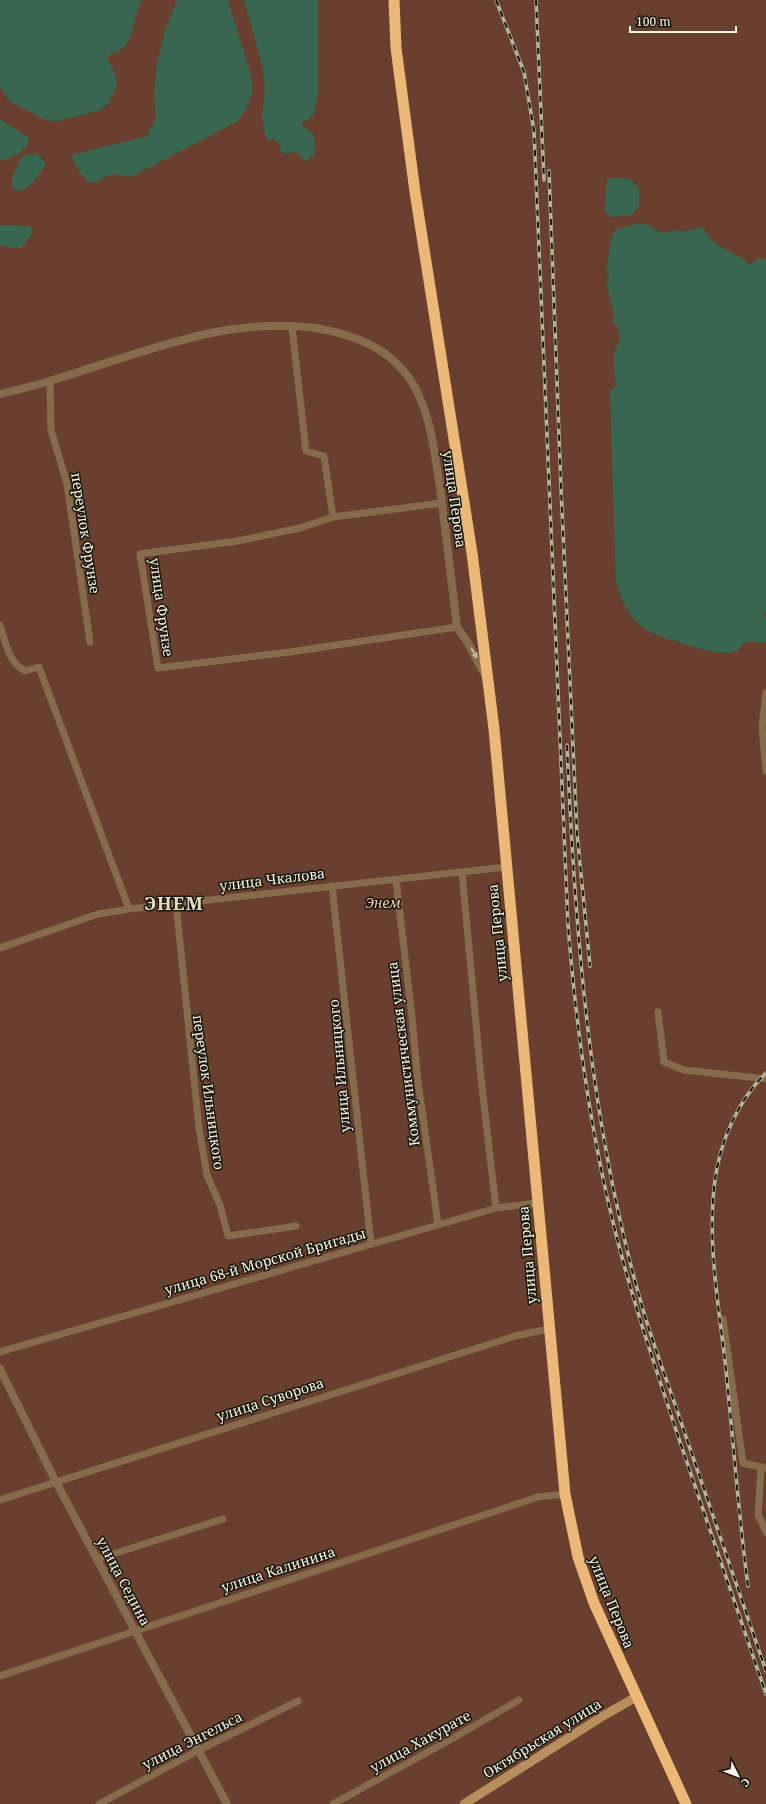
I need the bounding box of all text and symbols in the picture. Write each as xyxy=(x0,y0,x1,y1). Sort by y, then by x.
scale bar xyxy=(630,8,736,34)
text: 100 m xyxy=(636,13,671,30)
street label: улица Перова xyxy=(439,449,471,549)
street label: переулок Фрунзе xyxy=(67,471,105,595)
street label: улица Фрунзе xyxy=(146,557,178,657)
one-way arrow xyxy=(470,647,477,659)
street label: улица Чкалова xyxy=(218,863,326,895)
street label: улица Перова xyxy=(482,883,512,983)
district label: ЭНЕМ xyxy=(144,891,204,915)
park label: Энем xyxy=(365,893,401,912)
street label: Коммунистическая улица xyxy=(382,961,424,1147)
street label: улица Ильницкого xyxy=(324,999,354,1133)
street label: переулок Ильницкого xyxy=(189,1013,229,1171)
street label: улица Перова xyxy=(513,1205,541,1305)
street label: улица 68-й Морской Бригады xyxy=(162,1223,368,1299)
street label: улица Суворова xyxy=(214,1373,326,1425)
street label: улица Седина xyxy=(93,1533,155,1629)
street label: улица Калинина xyxy=(219,1542,338,1596)
street label: улица Перова xyxy=(585,1553,639,1651)
street label: Октябрьская улица xyxy=(479,1694,605,1782)
street label: улица Хакурате xyxy=(366,1705,474,1777)
street label: улица Энгельса xyxy=(139,1707,245,1773)
north arrow xyxy=(718,1756,758,1796)
text: С xyxy=(738,1775,754,1791)

